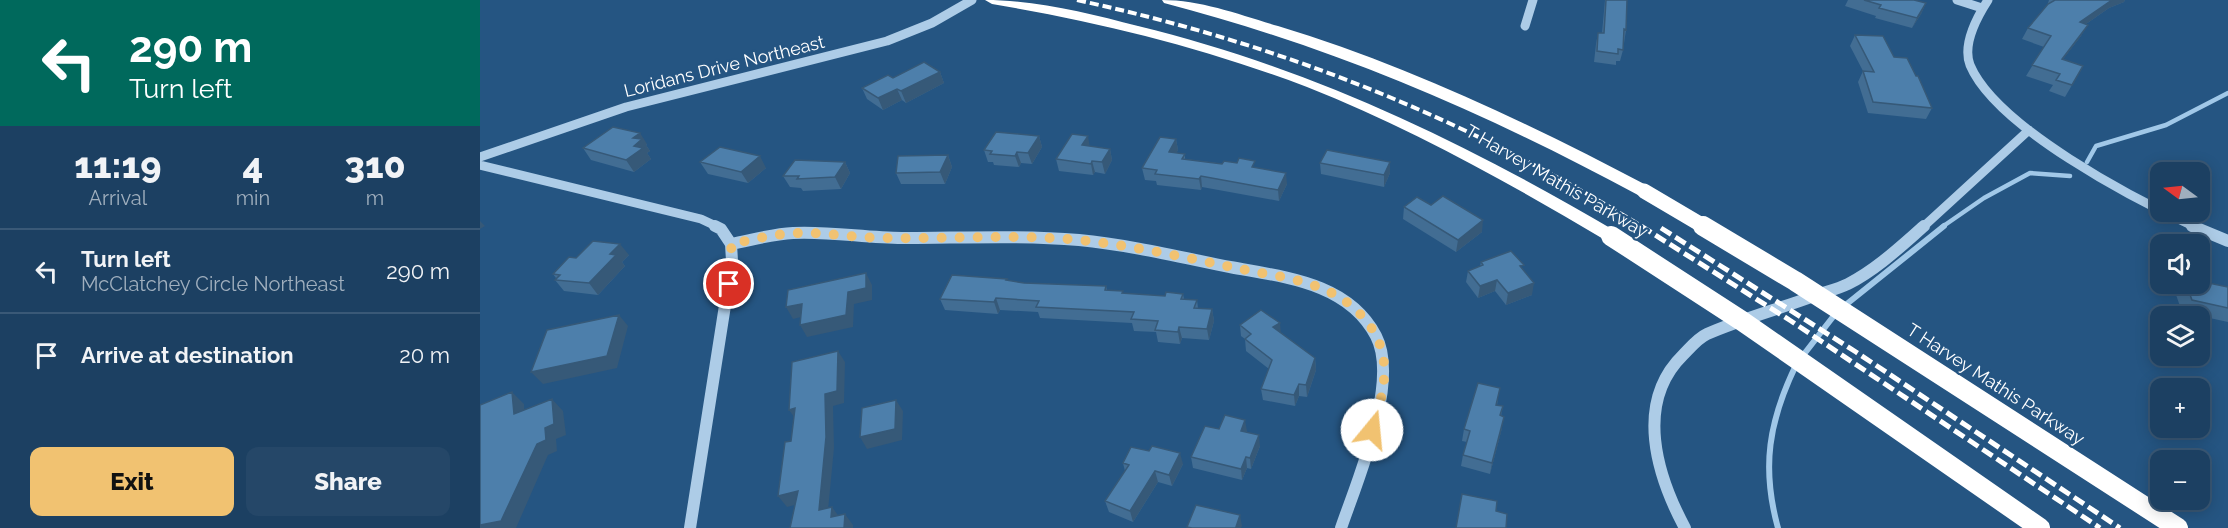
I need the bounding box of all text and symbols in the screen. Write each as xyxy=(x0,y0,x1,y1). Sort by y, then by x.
text: 290 m xyxy=(129,23,252,72)
icon: left xyxy=(30,24,108,102)
street label: Loridans Drive Northeast xyxy=(622,31,826,101)
text: Turn left xyxy=(129,73,232,104)
street label: T Harvey Mathis Parkway xyxy=(1462,120,1652,242)
text: 11:19 xyxy=(74,144,161,186)
text: 4 xyxy=(242,144,263,186)
text: 310 xyxy=(344,144,406,186)
north arrow xyxy=(2150,162,2210,222)
map controls xyxy=(2150,162,2210,510)
text: Arrival xyxy=(89,186,147,210)
text: min xyxy=(236,186,270,210)
text: m xyxy=(366,186,384,210)
button: sound xyxy=(2150,234,2210,294)
text: Turn left xyxy=(81,246,171,272)
icon: left xyxy=(30,255,63,288)
text: 290 m xyxy=(386,258,450,284)
pin xyxy=(703,258,754,309)
icon: arrive xyxy=(712,267,745,300)
text: McClatchey Circle Northeast xyxy=(81,272,345,296)
button: layers xyxy=(2150,306,2210,366)
street label: T Harvey Mathis Parkway xyxy=(1903,319,2089,449)
icon: arrive xyxy=(30,339,63,372)
text: Arrive at destination xyxy=(81,342,294,368)
text: 20 m xyxy=(399,342,450,368)
button: + xyxy=(2150,378,2210,438)
position arrow xyxy=(1340,398,1404,462)
button: Exit xyxy=(30,447,234,516)
button: Share xyxy=(246,447,450,516)
button: − xyxy=(2150,450,2210,510)

